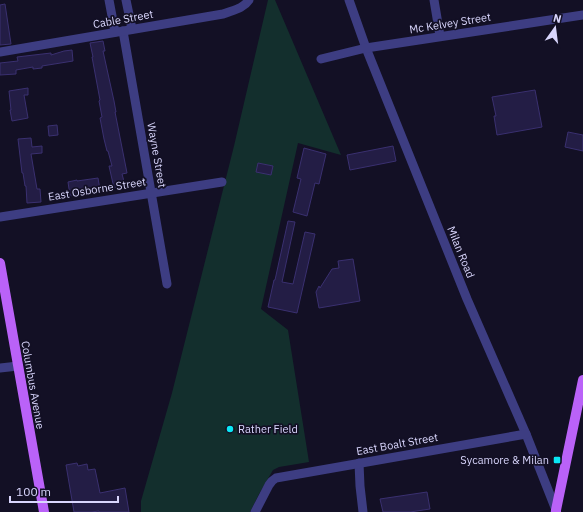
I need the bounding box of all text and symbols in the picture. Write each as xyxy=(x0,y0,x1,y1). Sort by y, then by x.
street label: Cable Street xyxy=(92,7,154,31)
north arrow xyxy=(535,8,575,48)
street label: Mc Kelvey Street xyxy=(408,10,492,36)
text: N xyxy=(552,11,563,26)
street label: Wayne Street xyxy=(144,121,170,189)
street label: East Osborne Street xyxy=(47,174,147,204)
street label: Milan Road xyxy=(444,224,478,280)
street label: Columbus Avenue xyxy=(18,340,48,430)
place label: Rather Field xyxy=(238,422,298,436)
marker: Rather Field xyxy=(225,424,235,434)
street label: East Boalt Street xyxy=(355,430,439,458)
place label: Sycamore & Milan xyxy=(460,453,549,467)
marker: Sycamore & Milan xyxy=(552,455,562,465)
scale bar xyxy=(10,478,118,504)
text: 100 m xyxy=(16,484,51,499)

